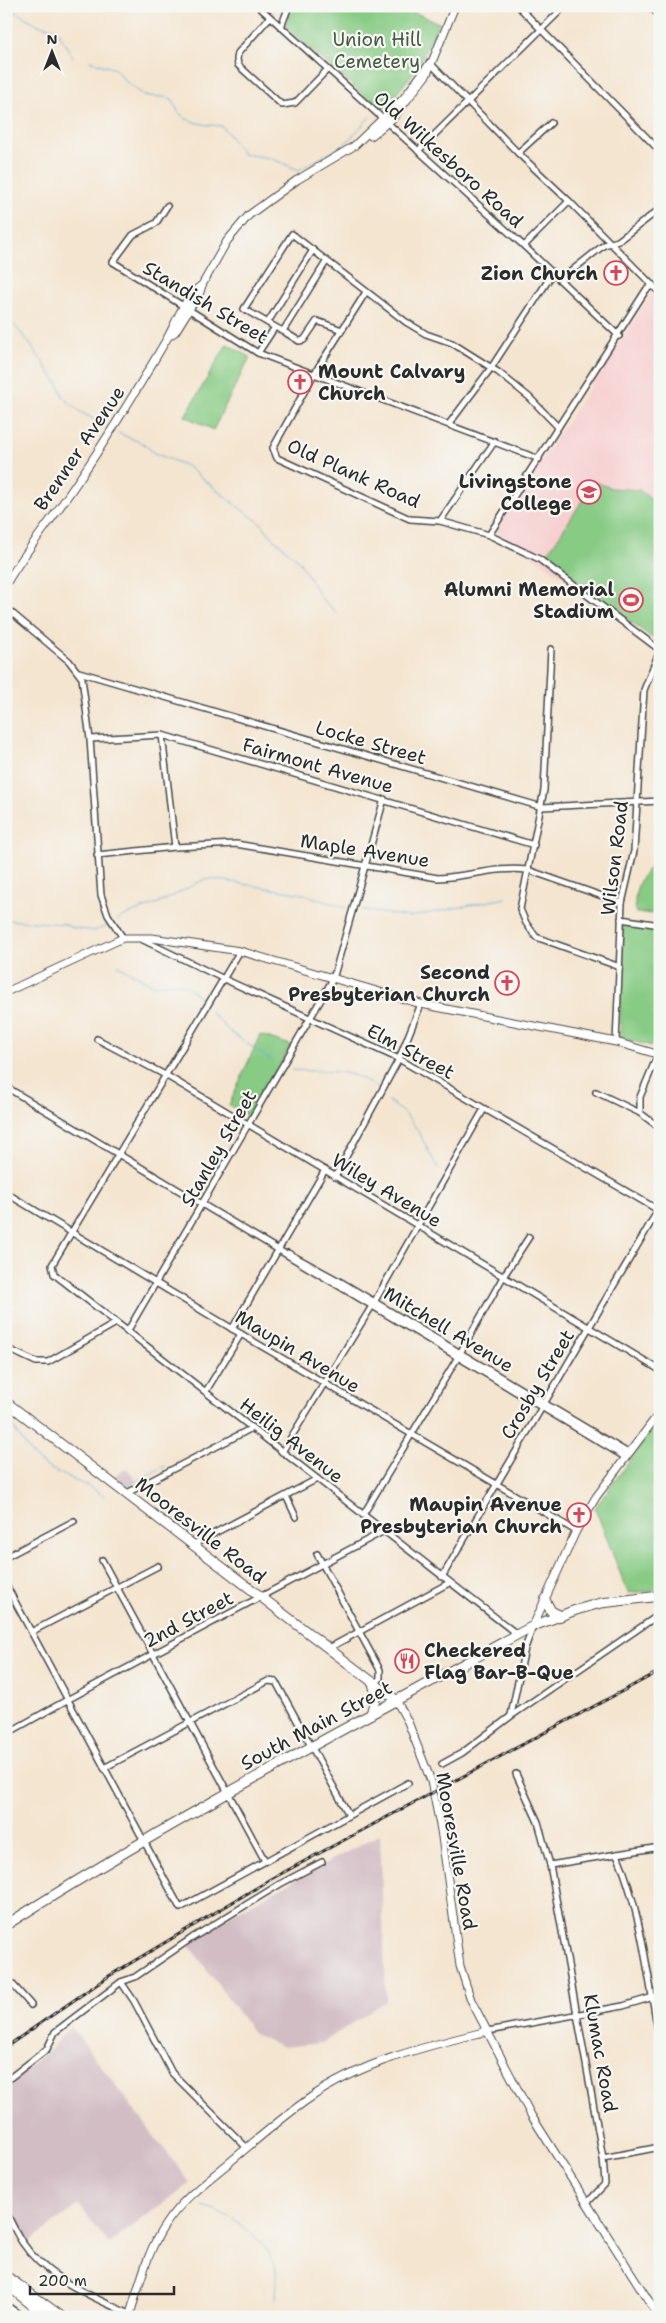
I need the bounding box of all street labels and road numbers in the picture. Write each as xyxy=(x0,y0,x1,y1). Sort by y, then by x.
street label: Old Wilkesboro Road xyxy=(369,85,529,233)
street label: Standish Street xyxy=(138,255,273,350)
street label: Brenner Avenue xyxy=(28,381,130,516)
street label: Old Plank Road xyxy=(283,433,424,514)
street label: Locke Street xyxy=(313,715,429,770)
street label: Fairmont Avenue xyxy=(240,732,396,799)
street label: Wilson Road xyxy=(595,799,634,917)
street label: Maple Avenue xyxy=(299,828,431,873)
street label: Elm Street xyxy=(362,1018,459,1085)
street label: Stanley Street xyxy=(175,1085,262,1211)
street label: Wiley Avenue xyxy=(327,1148,446,1233)
street label: Mitchell Avenue xyxy=(379,1281,518,1378)
street label: Maupin Avenue xyxy=(231,1304,365,1399)
street label: Crosby Street xyxy=(495,1325,580,1444)
street label: Heilig Avenue xyxy=(235,1392,349,1489)
street label: Mooresville Road xyxy=(130,1471,271,1589)
street label: 2nd Street xyxy=(139,1585,238,1654)
street label: South Main Street xyxy=(236,1675,396,1776)
street label: Mooresville Road xyxy=(430,1770,483,1932)
street label: Klumac Road xyxy=(578,1992,623,2114)

